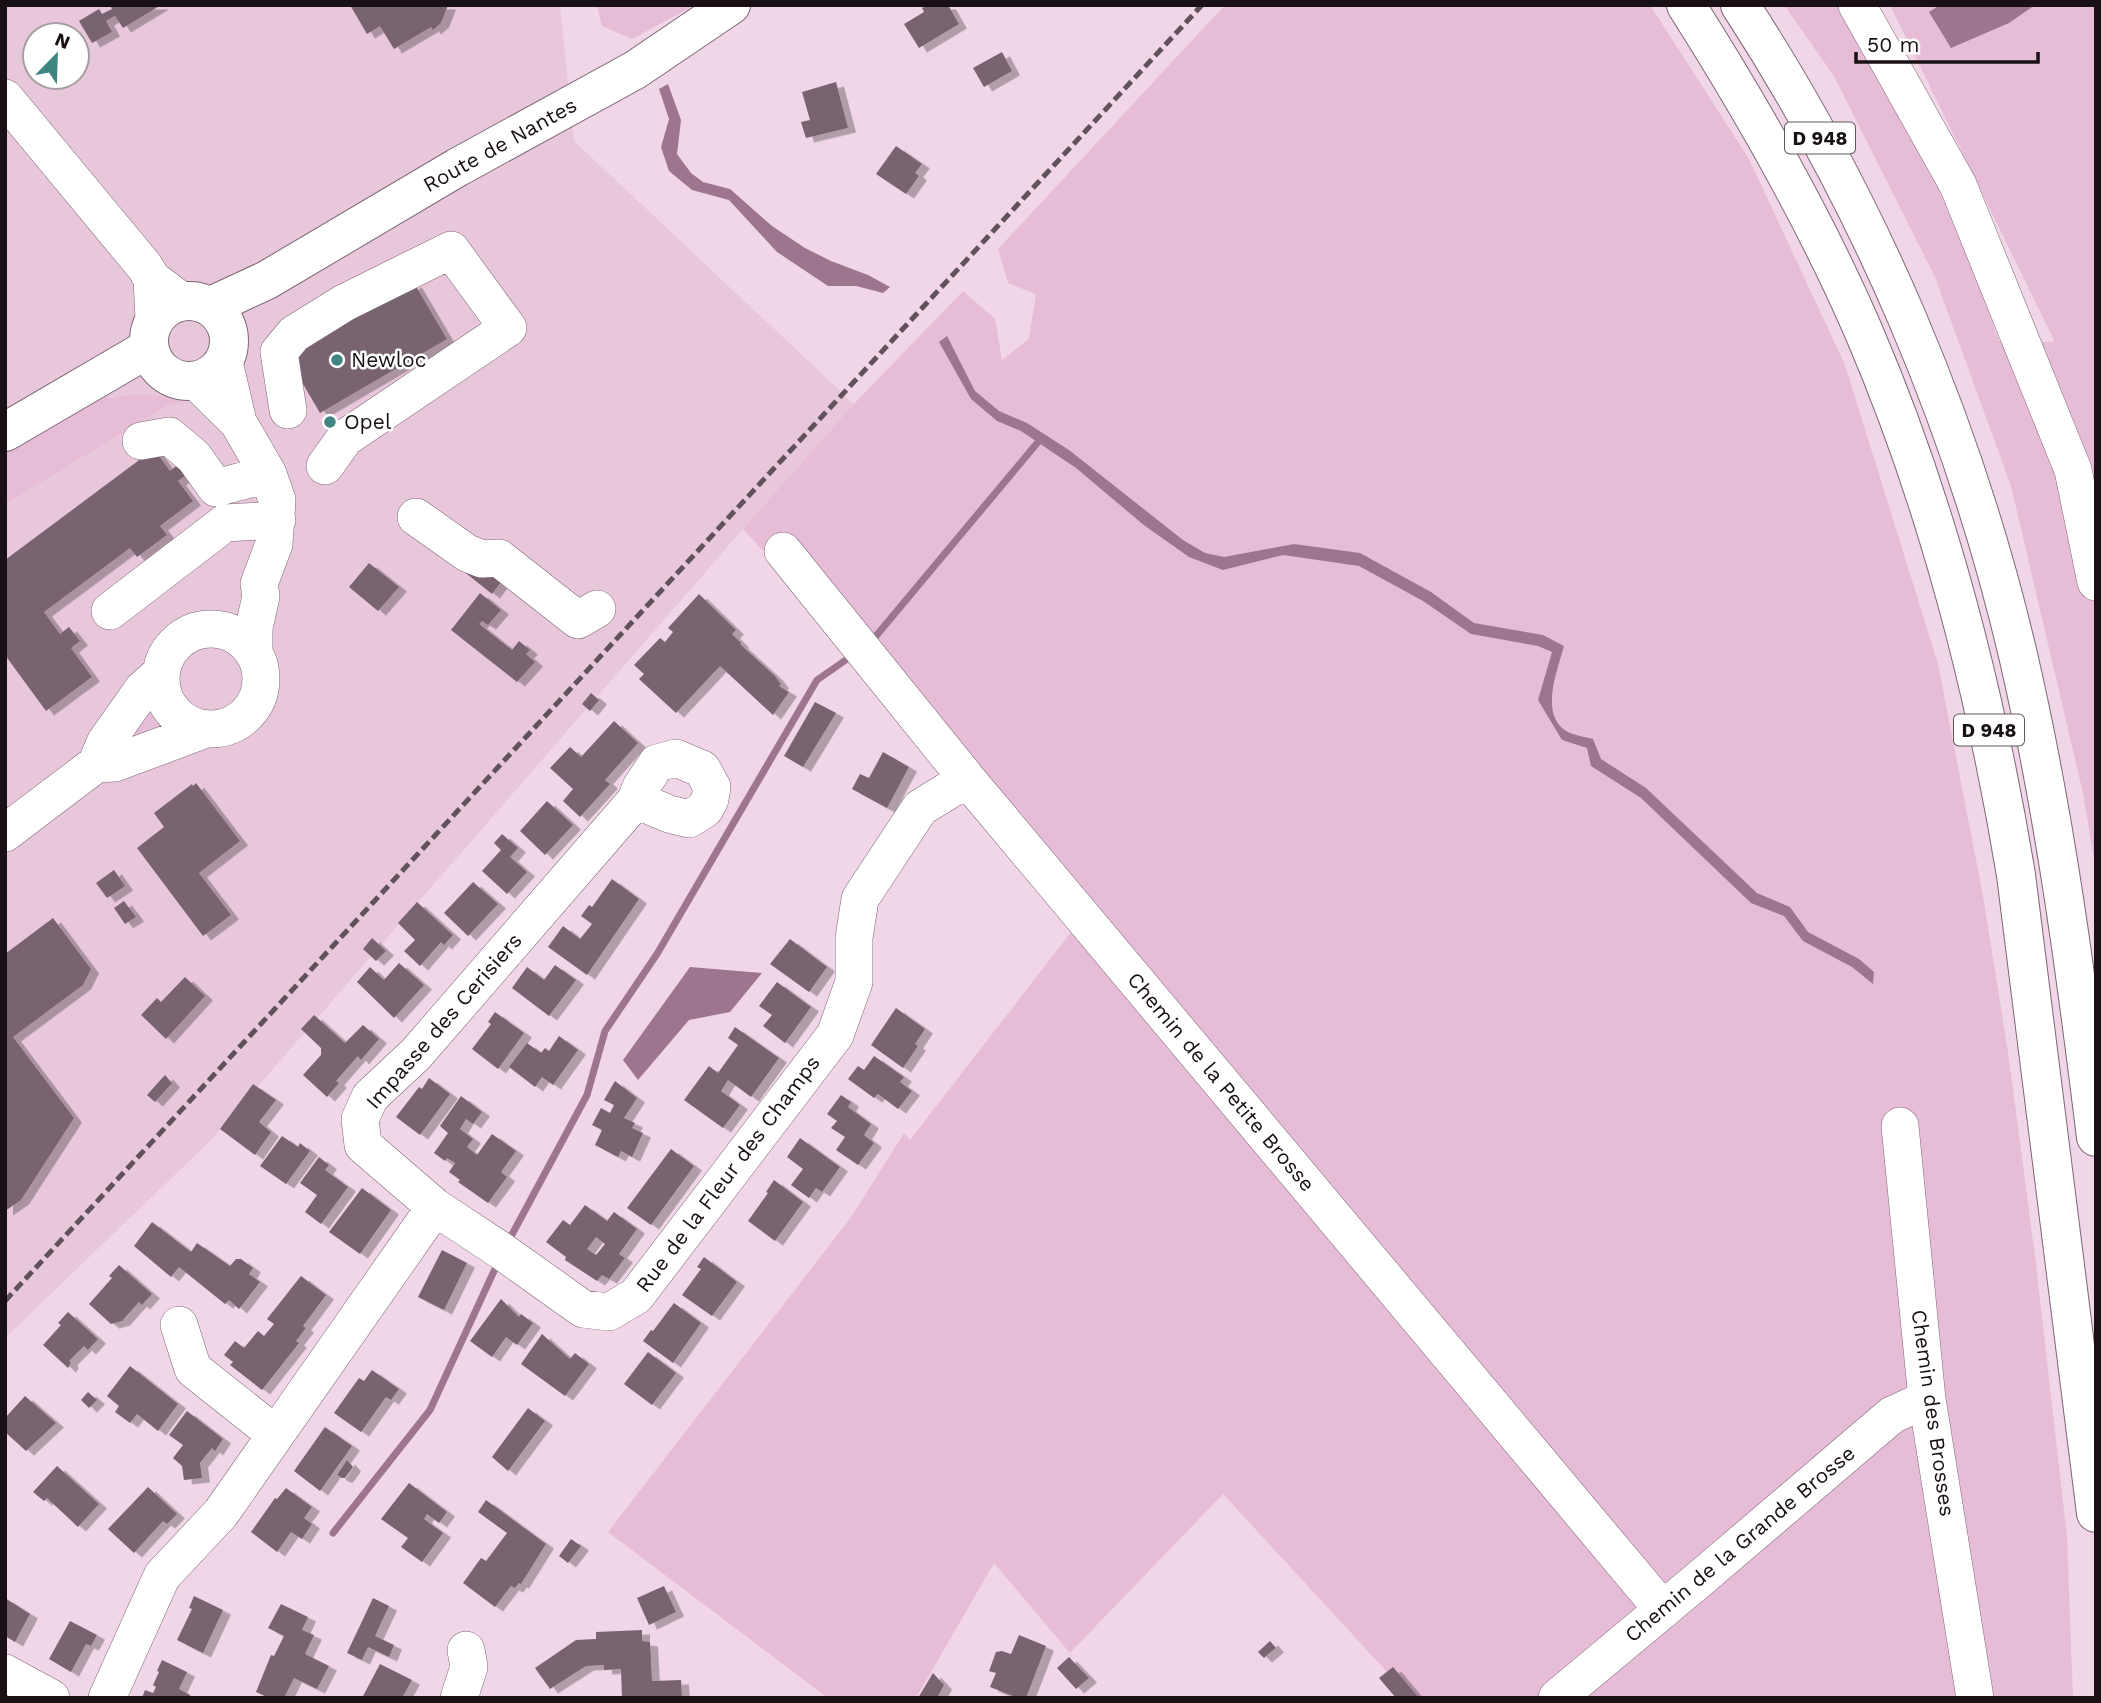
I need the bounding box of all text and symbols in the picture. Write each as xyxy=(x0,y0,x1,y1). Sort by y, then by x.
north arrow xyxy=(21,21,91,91)
scale bar xyxy=(1856,21,2038,65)
text: N xyxy=(51,27,73,54)
text: 50 m xyxy=(1867,32,1919,57)
street label: Route de Nantes xyxy=(419,92,581,197)
road number: D 948 xyxy=(1785,122,1855,154)
place label: Newloc xyxy=(351,347,426,372)
marker: Newloc xyxy=(329,352,345,368)
place label: Opel xyxy=(344,409,392,434)
marker: Opel xyxy=(322,414,338,430)
road number: D 948 xyxy=(1954,715,2024,746)
street label: Impasse des Cerisiers xyxy=(360,928,527,1114)
street label: Chemin de la Petite Brosse xyxy=(1122,967,1320,1196)
street label: Rue de la Fleur des Champs xyxy=(630,1050,825,1297)
street label: Chemin des Brosses xyxy=(1907,1308,1960,1518)
street label: Chemin de la Grande Brosse xyxy=(1620,1440,1860,1647)

